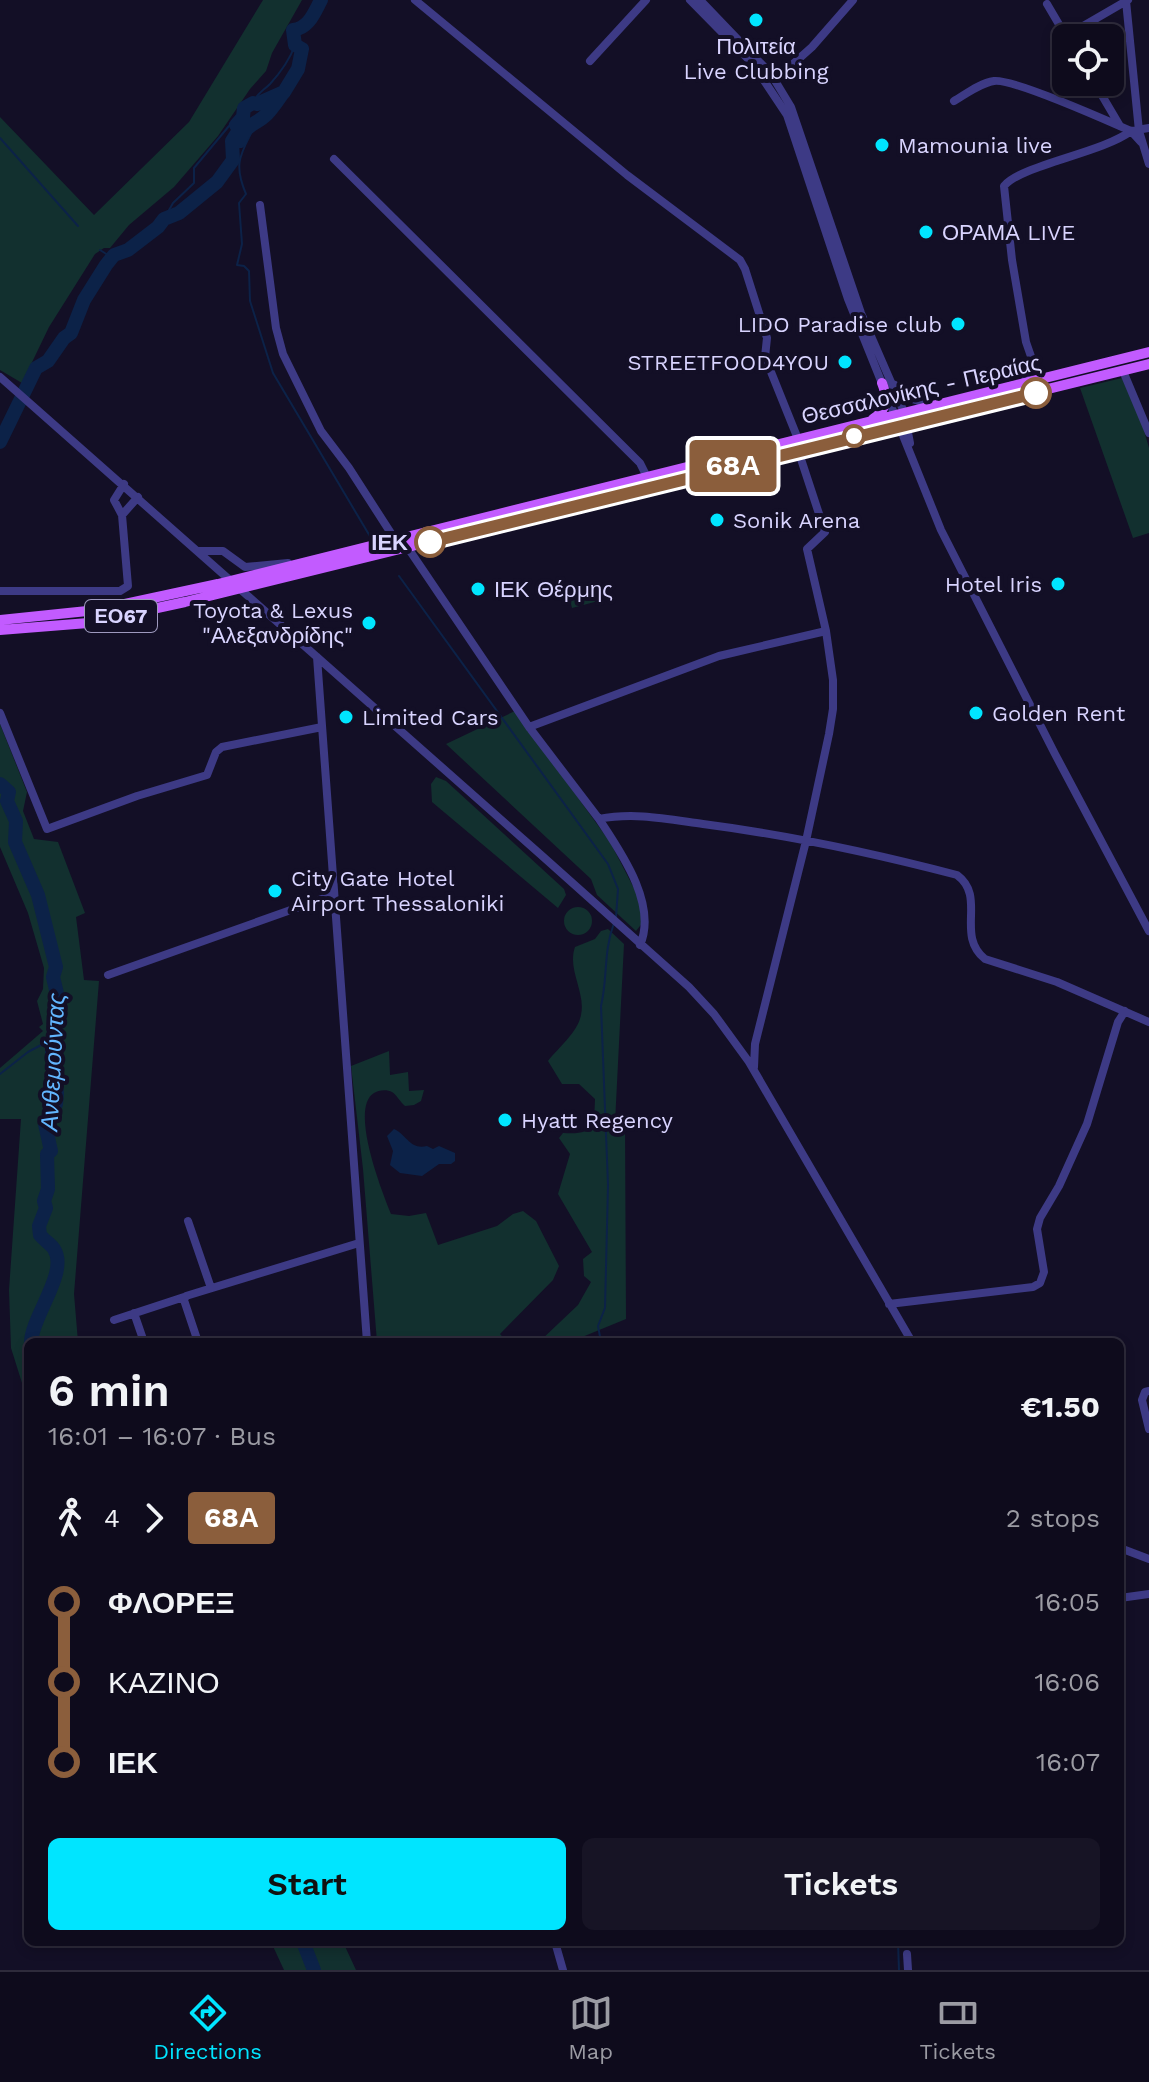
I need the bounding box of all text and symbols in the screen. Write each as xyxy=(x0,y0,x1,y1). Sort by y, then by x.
marker: Πολιτεία Live Clubbing xyxy=(747,11,765,29)
map controls xyxy=(1052,24,1124,96)
button: locate xyxy=(1052,24,1124,96)
place label: Πολιτεία Live Clubbing xyxy=(684,34,829,84)
place label: Mamounia live xyxy=(898,133,1053,158)
marker: Mamounia live xyxy=(873,136,891,154)
place label: ΟΡΑΜΑ LIVE xyxy=(942,220,1075,245)
marker: ΟΡΑΜΑ LIVE xyxy=(917,223,935,241)
place label: LIDO Paradise club xyxy=(738,312,942,337)
marker: LIDO Paradise club xyxy=(949,315,967,333)
place label: STREETFOOD4YOU xyxy=(627,350,829,375)
street label: Θεσσαλονίκης - Περαίας xyxy=(799,350,1043,429)
marker: STREETFOOD4YOU xyxy=(836,353,854,371)
unlabelled marker xyxy=(1021,378,1051,408)
unlabelled marker xyxy=(843,425,865,447)
line badge: 68Α xyxy=(687,440,779,492)
text: 68Α xyxy=(705,449,761,482)
place label: Sonik Arena xyxy=(733,508,860,533)
marker: Sonik Arena xyxy=(708,511,726,529)
marker: ΙΕΚ xyxy=(415,527,445,557)
place label: ΙΕΚ xyxy=(371,530,408,555)
place label: Hotel Iris xyxy=(945,572,1042,597)
marker: Hotel Iris xyxy=(1049,575,1067,593)
place label: ΙΕΚ Θέρμης xyxy=(494,577,613,602)
marker: ΙΕΚ Θέρμης xyxy=(469,580,487,598)
place label: Toyota & Lexus "Αλεξανδρίδης" xyxy=(193,598,353,648)
road number: ΕΟ67 xyxy=(85,600,157,632)
marker: Toyota & Lexus "Αλεξανδρίδης" xyxy=(360,614,378,632)
place label: Golden Rent xyxy=(992,701,1125,726)
marker: Golden Rent xyxy=(967,704,985,722)
place label: Limited Cars xyxy=(362,705,499,730)
marker: Limited Cars xyxy=(337,708,355,726)
place label: City Gate Hotel Airport Thessaloniki xyxy=(291,866,504,916)
marker: City Gate Hotel Airport Thessaloniki xyxy=(266,882,284,900)
water label: Ανθεμούντας xyxy=(35,992,71,1134)
place label: Hyatt Regency xyxy=(521,1108,674,1133)
marker: Hyatt Regency xyxy=(496,1111,514,1129)
text: 6 min xyxy=(48,1365,170,1417)
text: €1.50 xyxy=(1021,1389,1100,1424)
text: 16:01 – 16:07 · Bus xyxy=(48,1421,276,1451)
icon: walk xyxy=(48,1496,92,1540)
icon: forward xyxy=(132,1496,176,1540)
text: 68Α xyxy=(204,1501,259,1534)
text: 4 xyxy=(104,1503,120,1533)
text: 2 stops xyxy=(1006,1503,1100,1533)
text: ΦΛΟΡΕΞ xyxy=(108,1585,235,1620)
text: 16:05 xyxy=(1035,1587,1100,1617)
text: ΚΑΖΙΝΟ xyxy=(108,1665,220,1700)
text: 16:06 xyxy=(1034,1667,1100,1697)
text: ΙΕΚ xyxy=(108,1745,158,1780)
text: 16:07 xyxy=(1036,1747,1100,1777)
button: Start xyxy=(48,1838,566,1930)
button: Tickets xyxy=(582,1838,1100,1930)
tab: Directions xyxy=(153,1991,262,2064)
tab: Map xyxy=(568,1991,613,2064)
tab: Tickets xyxy=(919,1991,996,2064)

